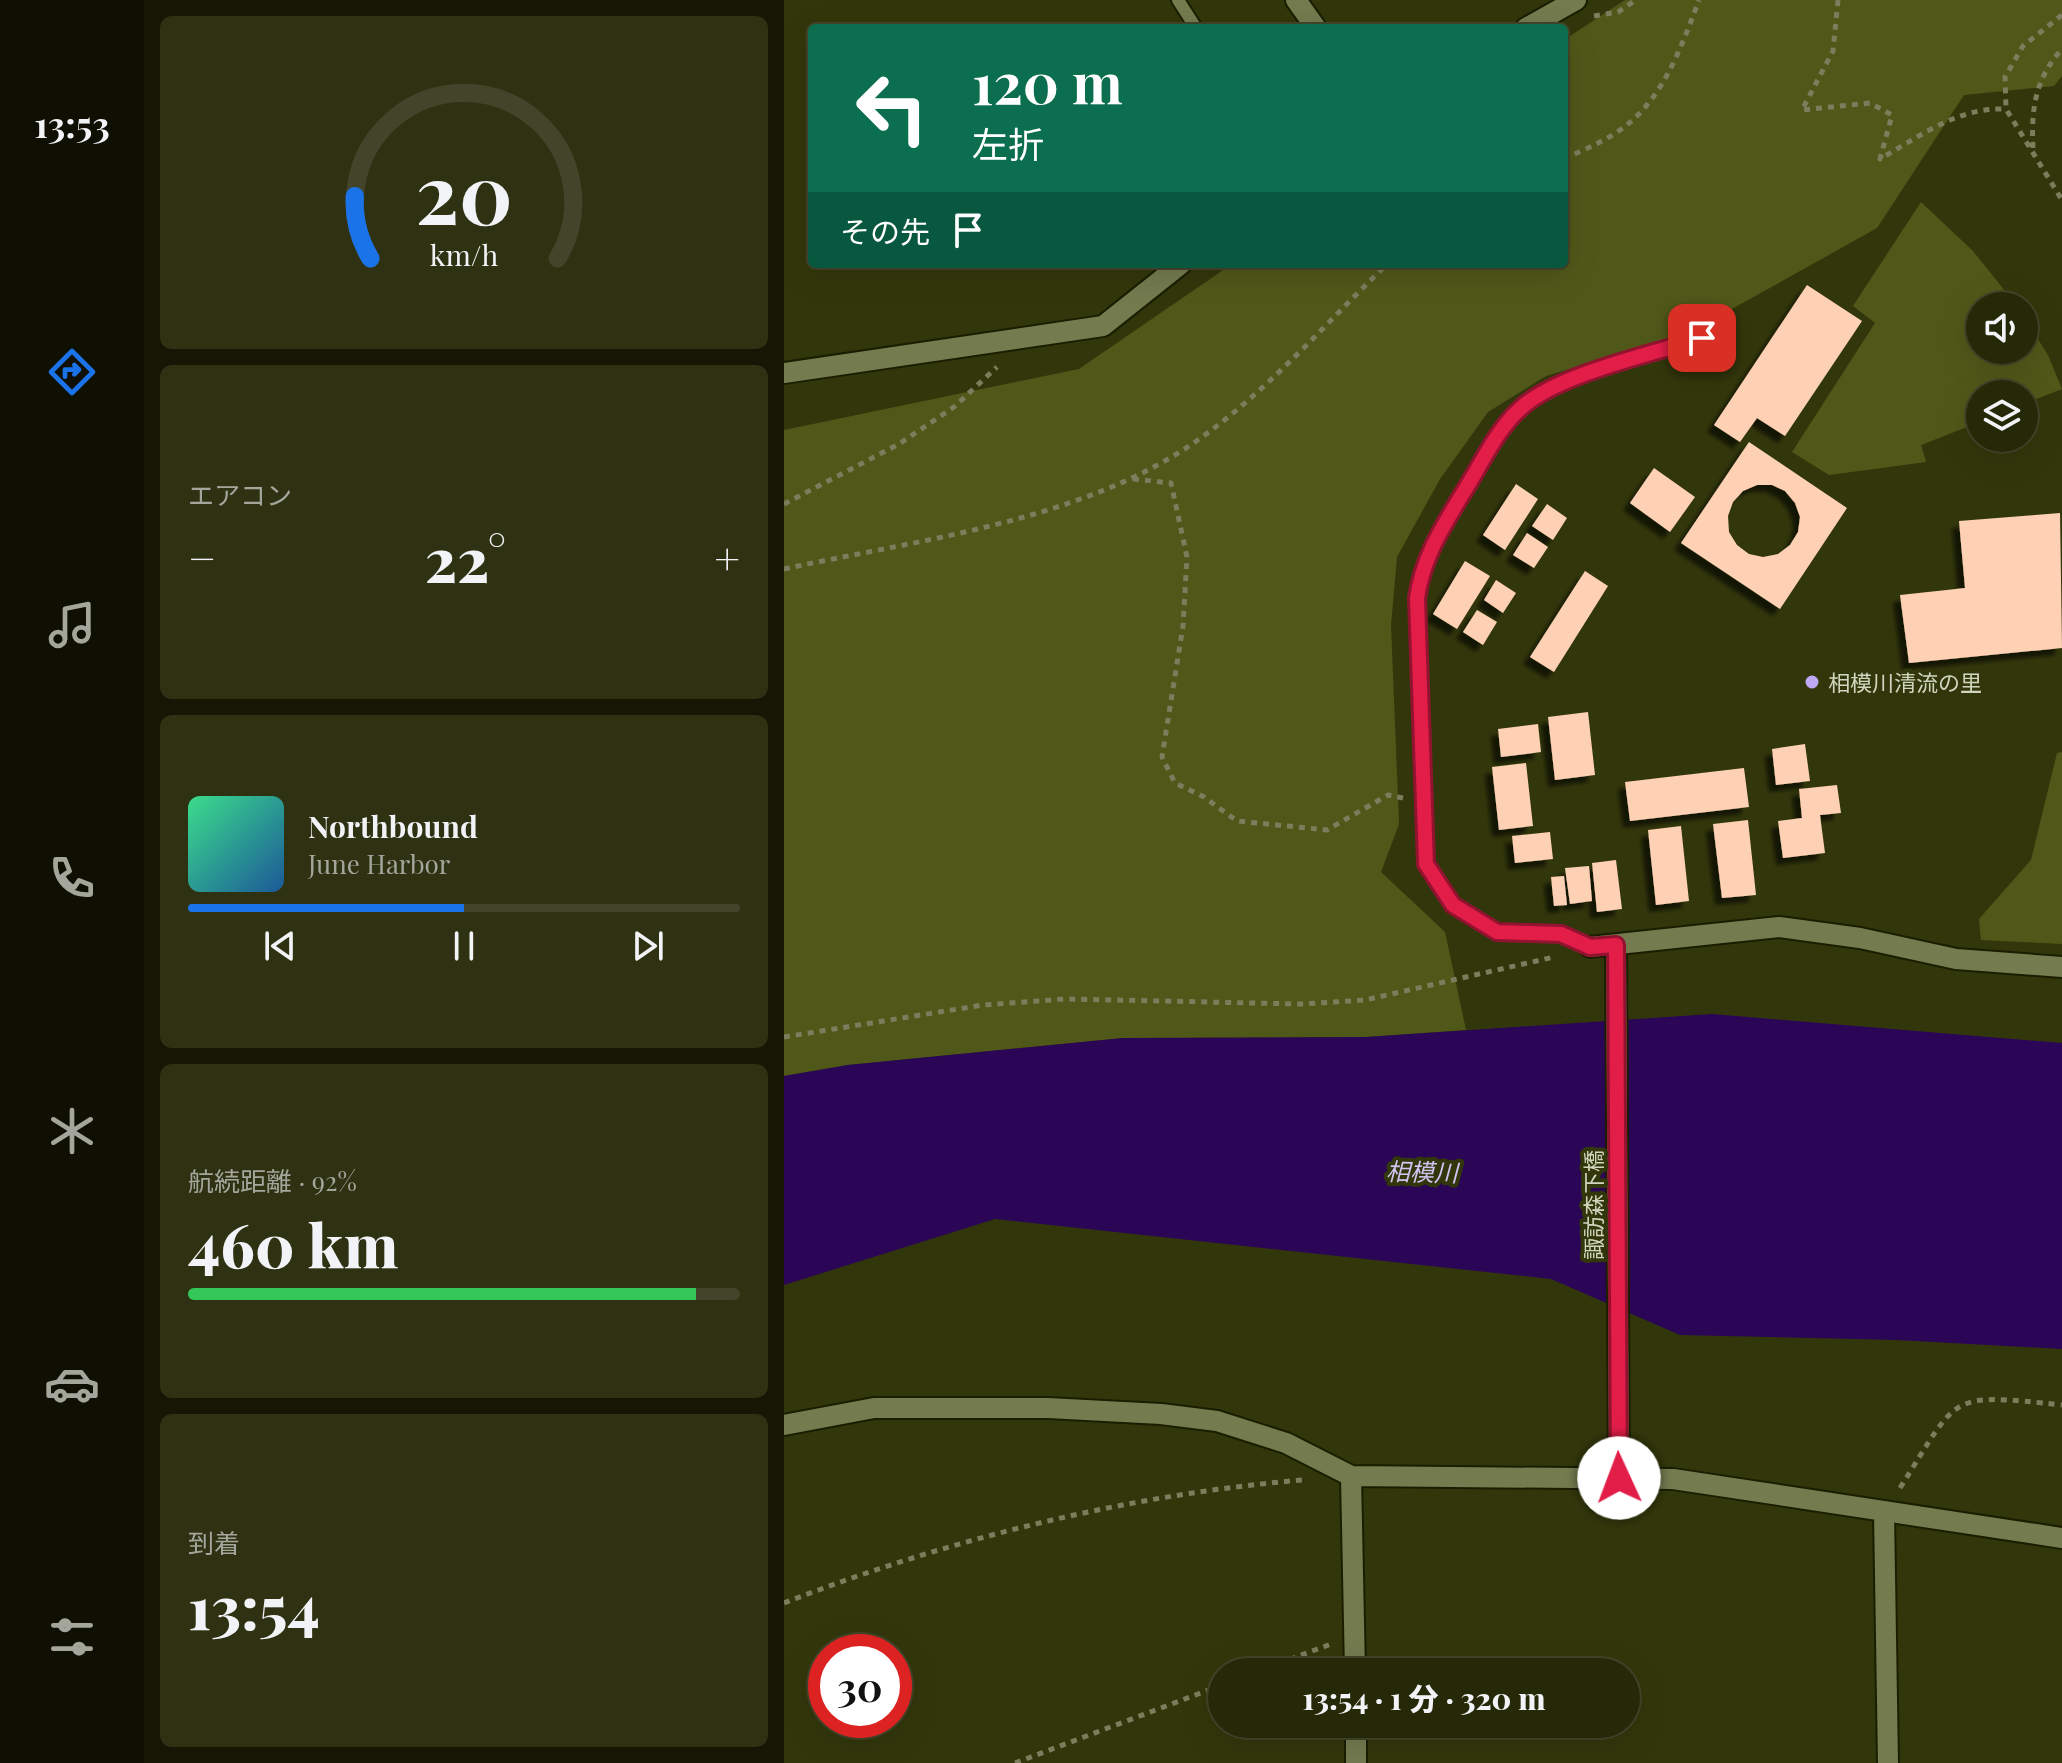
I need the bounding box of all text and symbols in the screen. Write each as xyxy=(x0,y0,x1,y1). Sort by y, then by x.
text: 120 m xyxy=(972,44,1123,119)
icon: left xyxy=(840,56,944,160)
text: 13:53 xyxy=(34,99,110,147)
text: 左折 xyxy=(972,119,1044,167)
text: 20 xyxy=(415,134,513,245)
icon: arrive xyxy=(946,208,990,252)
text: その先 xyxy=(840,211,930,251)
text: km/h xyxy=(430,235,498,273)
map controls xyxy=(1966,292,2038,452)
button: sound xyxy=(1966,292,2038,364)
pin xyxy=(1668,304,1736,372)
icon: arrive xyxy=(1680,316,1724,360)
icon: directions xyxy=(44,344,100,400)
button: layers xyxy=(1966,380,2038,452)
text: エアコン xyxy=(188,477,292,512)
text: 22° xyxy=(425,517,506,597)
text: − xyxy=(188,527,216,586)
text: + xyxy=(714,527,740,586)
icon: music xyxy=(44,597,100,653)
place label: 相模川清流の里 xyxy=(1828,667,1982,697)
marker: 相模川清流の里 xyxy=(1803,673,1821,691)
text: Northbound xyxy=(308,806,478,846)
text: June Harbor xyxy=(308,846,450,881)
icon: phone xyxy=(44,850,100,906)
icon: previous xyxy=(258,924,302,968)
icon: pause xyxy=(442,924,486,968)
icon: next xyxy=(626,924,670,968)
icon: climate xyxy=(44,1103,100,1159)
street label: 諏訪森下橋 xyxy=(1578,1150,1608,1260)
water label: 相模川 xyxy=(1386,1154,1461,1188)
text: 航続距離 · 92% xyxy=(188,1163,357,1198)
text: 460 km xyxy=(188,1203,398,1283)
icon: car xyxy=(44,1356,100,1412)
position arrow xyxy=(1577,1436,1661,1520)
text: 到着 xyxy=(188,1525,240,1560)
text: 13:54 xyxy=(188,1565,320,1645)
icon: filters xyxy=(44,1609,100,1665)
speed limit sign: 30 xyxy=(808,1634,912,1738)
text: 13:54 · 1 分 · 320 m xyxy=(1302,1678,1546,1718)

